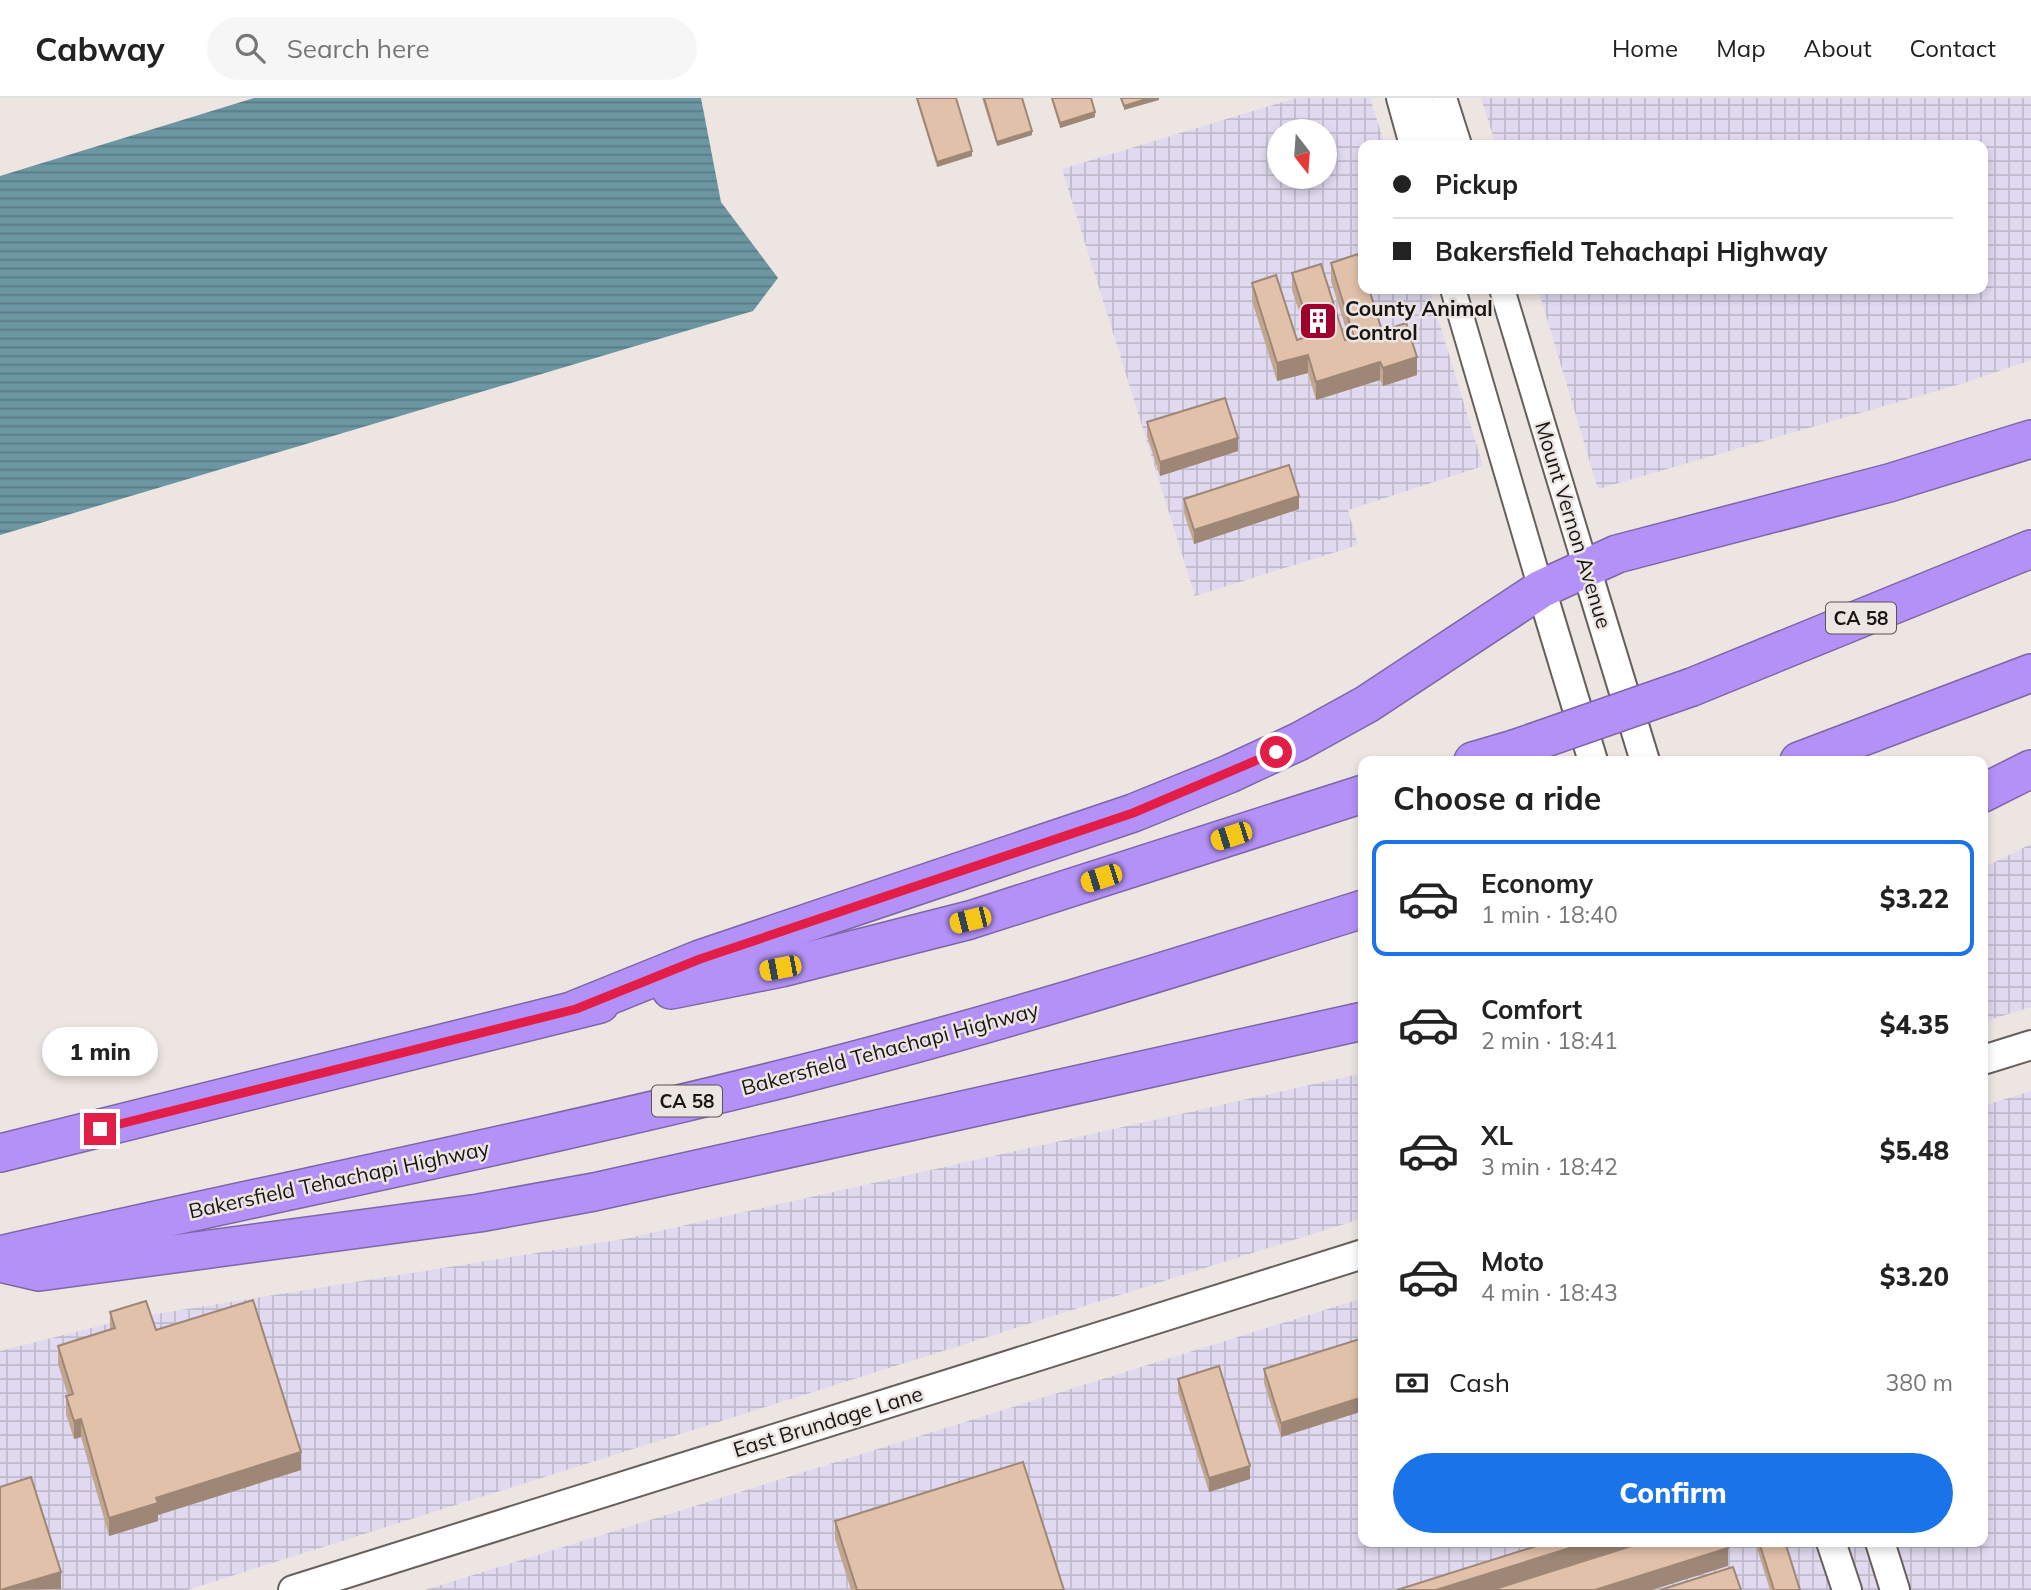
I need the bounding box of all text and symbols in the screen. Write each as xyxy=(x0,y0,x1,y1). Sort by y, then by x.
search box xyxy=(207,17,697,80)
text: Cabway xyxy=(35,28,165,69)
icon: search xyxy=(231,29,269,67)
text: Search here xyxy=(287,32,430,65)
text: Home xyxy=(1612,33,1678,63)
text: Map xyxy=(1716,33,1766,63)
text: About xyxy=(1804,33,1872,63)
text: Contact xyxy=(1910,33,1996,63)
north arrow xyxy=(1267,119,1337,189)
map controls xyxy=(1267,119,1337,189)
text: Pickup xyxy=(1435,168,1518,201)
text: Bakersfield Tehachapi Highway xyxy=(1435,235,1828,268)
place label: County Animal Control xyxy=(1345,295,1493,345)
building icon: County Animal Control xyxy=(1297,300,1339,342)
street label: Mount Vernon Avenue xyxy=(1530,418,1618,631)
road number: CA 58 xyxy=(1826,603,1896,634)
route start xyxy=(1260,736,1292,768)
text: Choose a ride xyxy=(1393,778,1601,818)
car xyxy=(1208,820,1255,852)
car xyxy=(1078,862,1125,894)
icon: car xyxy=(1397,867,1460,930)
text: Economy xyxy=(1481,867,1593,900)
text: $3.22 xyxy=(1880,882,1949,915)
text: 1 min · 18:40 xyxy=(1481,900,1618,929)
car xyxy=(948,905,993,935)
car xyxy=(758,954,803,982)
icon: car xyxy=(1397,993,1460,1056)
text: Comfort xyxy=(1481,993,1582,1026)
street label: Bakersfield Tehachapi Highway xyxy=(738,996,1041,1100)
text: $4.35 xyxy=(1880,1008,1949,1041)
text: 2 min · 18:41 xyxy=(1481,1026,1618,1055)
callout: 1 min xyxy=(42,1028,158,1076)
text: 1 min xyxy=(69,1037,131,1066)
road number: CA 58 xyxy=(652,1085,722,1116)
route end xyxy=(84,1113,116,1145)
icon: car xyxy=(1397,1119,1460,1182)
text: XL xyxy=(1481,1119,1513,1152)
street label: Bakersfield Tehachapi Highway xyxy=(186,1134,492,1224)
text: $5.48 xyxy=(1880,1134,1949,1167)
text: 3 min · 18:42 xyxy=(1481,1152,1618,1181)
icon: car xyxy=(1397,1245,1460,1308)
text: Moto xyxy=(1481,1245,1544,1278)
text: $3.20 xyxy=(1880,1260,1949,1293)
text: 4 min · 18:43 xyxy=(1481,1278,1618,1307)
icon: cash xyxy=(1393,1364,1431,1402)
text: Cash xyxy=(1449,1366,1510,1399)
text: 380 m xyxy=(1885,1368,1953,1397)
street label: East Brundage Lane xyxy=(730,1380,926,1462)
button: Confirm xyxy=(1393,1453,1953,1533)

